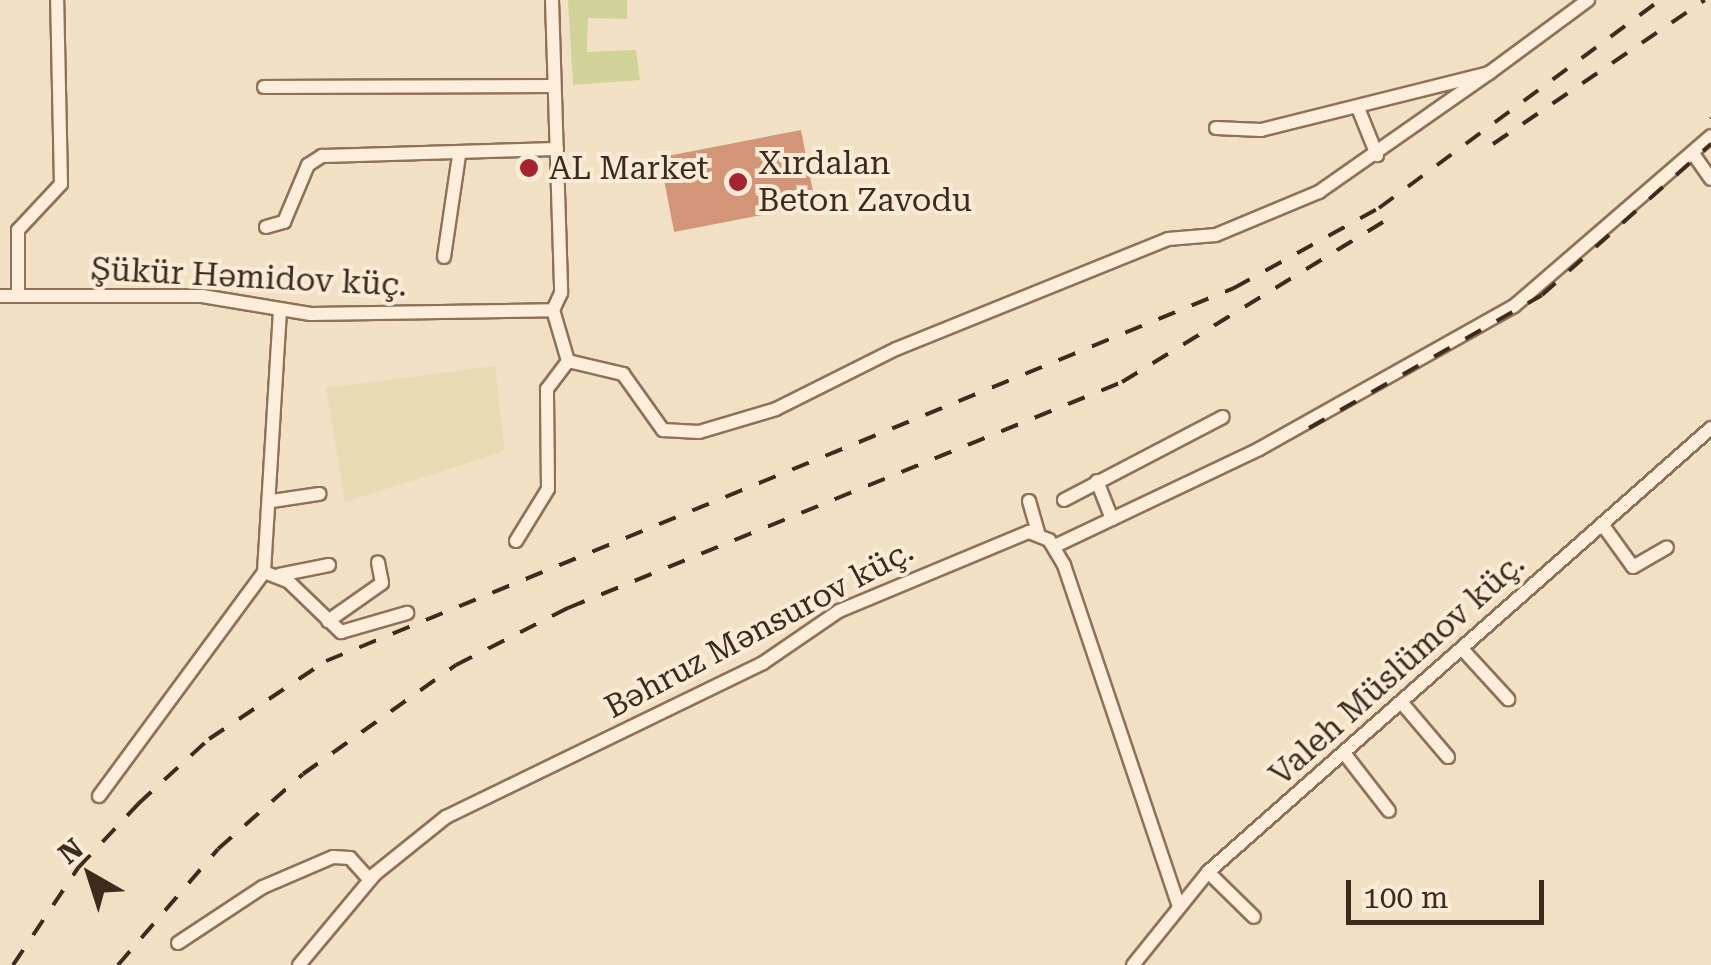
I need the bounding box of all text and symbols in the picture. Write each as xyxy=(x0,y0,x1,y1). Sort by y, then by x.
place label: Xırdalan Beton Zavodu xyxy=(758,145,972,220)
place label: AL Market xyxy=(549,149,709,187)
marker: AL Market xyxy=(518,157,540,179)
marker: Xırdalan Beton Zavodu xyxy=(727,171,749,193)
street label: Şükür Həmidov küç. xyxy=(90,250,408,304)
street label: Bəhruz Mənsurov küç. xyxy=(598,531,920,727)
street label: Valeh Müslümov küç. xyxy=(1262,545,1532,793)
north arrow xyxy=(40,825,140,925)
text: N xyxy=(52,832,90,871)
scale bar xyxy=(1351,860,1548,922)
text: 100 m xyxy=(1363,880,1448,915)

